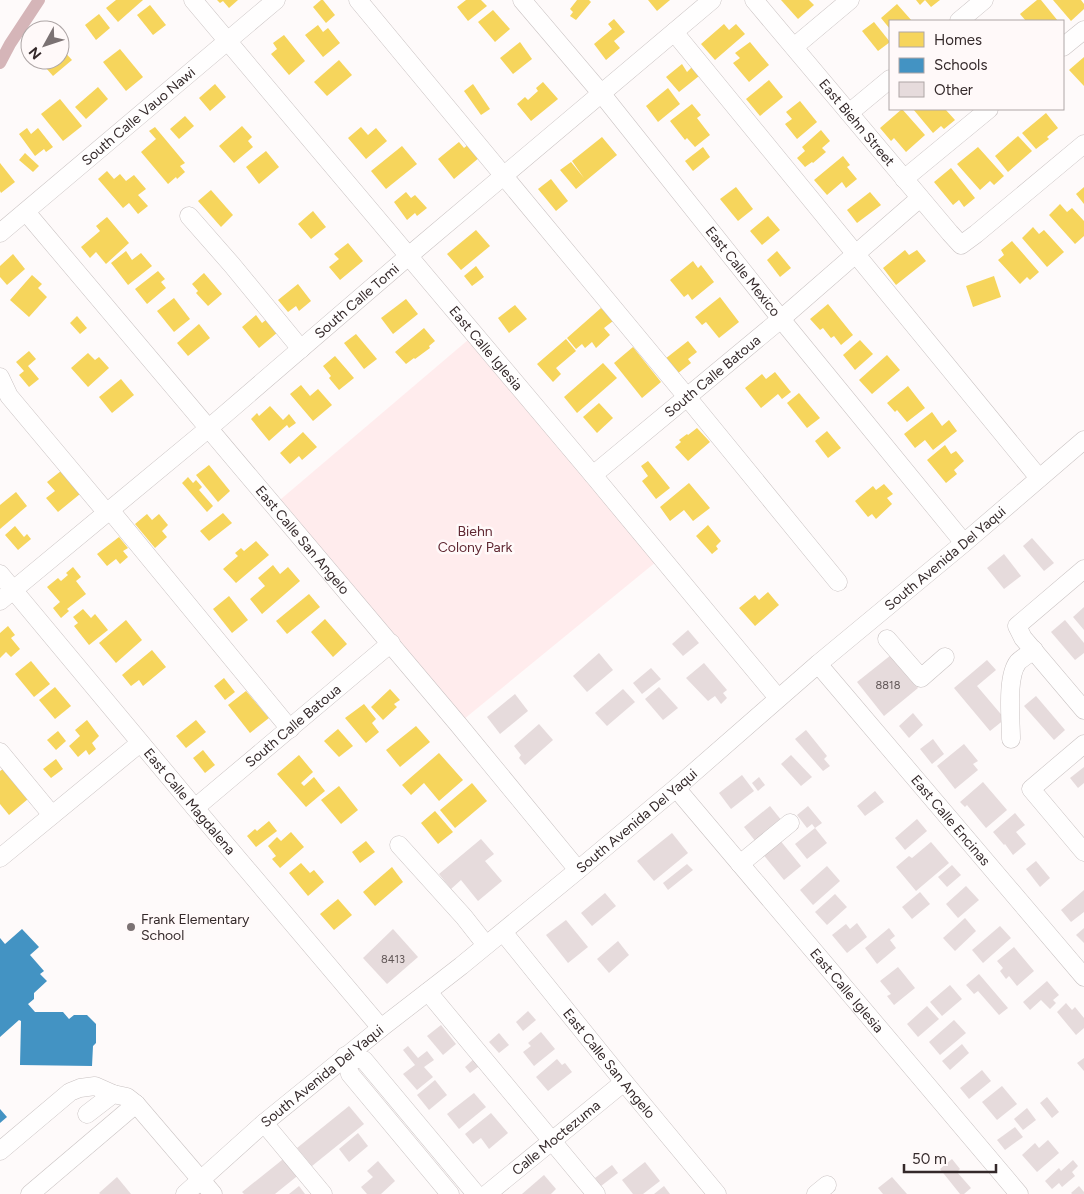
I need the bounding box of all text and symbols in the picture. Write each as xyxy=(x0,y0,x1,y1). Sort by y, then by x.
north arrow xyxy=(20,20,70,70)
legend xyxy=(889,20,1064,110)
text: Homes xyxy=(934,31,982,49)
text: N xyxy=(25,43,45,63)
text: Schools xyxy=(934,56,987,74)
street label: South Calle Vauo Nawi xyxy=(78,64,199,169)
street label: East Biehn Street xyxy=(815,76,898,170)
text: Other xyxy=(934,81,973,99)
street label: East Calle Mexico xyxy=(702,223,784,320)
street label: South Calle Tomi xyxy=(311,260,402,342)
street label: East Calle Iglesia xyxy=(445,303,526,394)
street label: South Calle Batoua xyxy=(661,332,764,421)
street label: East Calle San Angelo xyxy=(252,482,353,598)
street label: South Avenida Del Yaqui xyxy=(881,503,1009,614)
park label: Biehn Colony Park xyxy=(438,523,512,556)
house number: 8818 xyxy=(876,679,901,692)
street label: South Calle Batoua xyxy=(242,681,345,771)
street label: East Calle Magdalena xyxy=(140,745,239,858)
street label: South Avenida Del Yaqui xyxy=(573,765,701,877)
street label: East Calle Encinas xyxy=(907,772,994,869)
place label: Frank Elementary School xyxy=(141,911,250,944)
marker: Frank Elementary School xyxy=(125,921,137,933)
street label: East Calle Iglesia xyxy=(806,945,887,1036)
house number: 8413 xyxy=(381,953,405,966)
street label: East Calle San Angelo xyxy=(559,1005,659,1122)
street label: South Avenida Del Yaqui xyxy=(258,1021,387,1131)
street label: Calle Moctezuma xyxy=(509,1097,604,1179)
scale bar xyxy=(904,1142,996,1174)
text: 50 m xyxy=(912,1150,947,1168)

